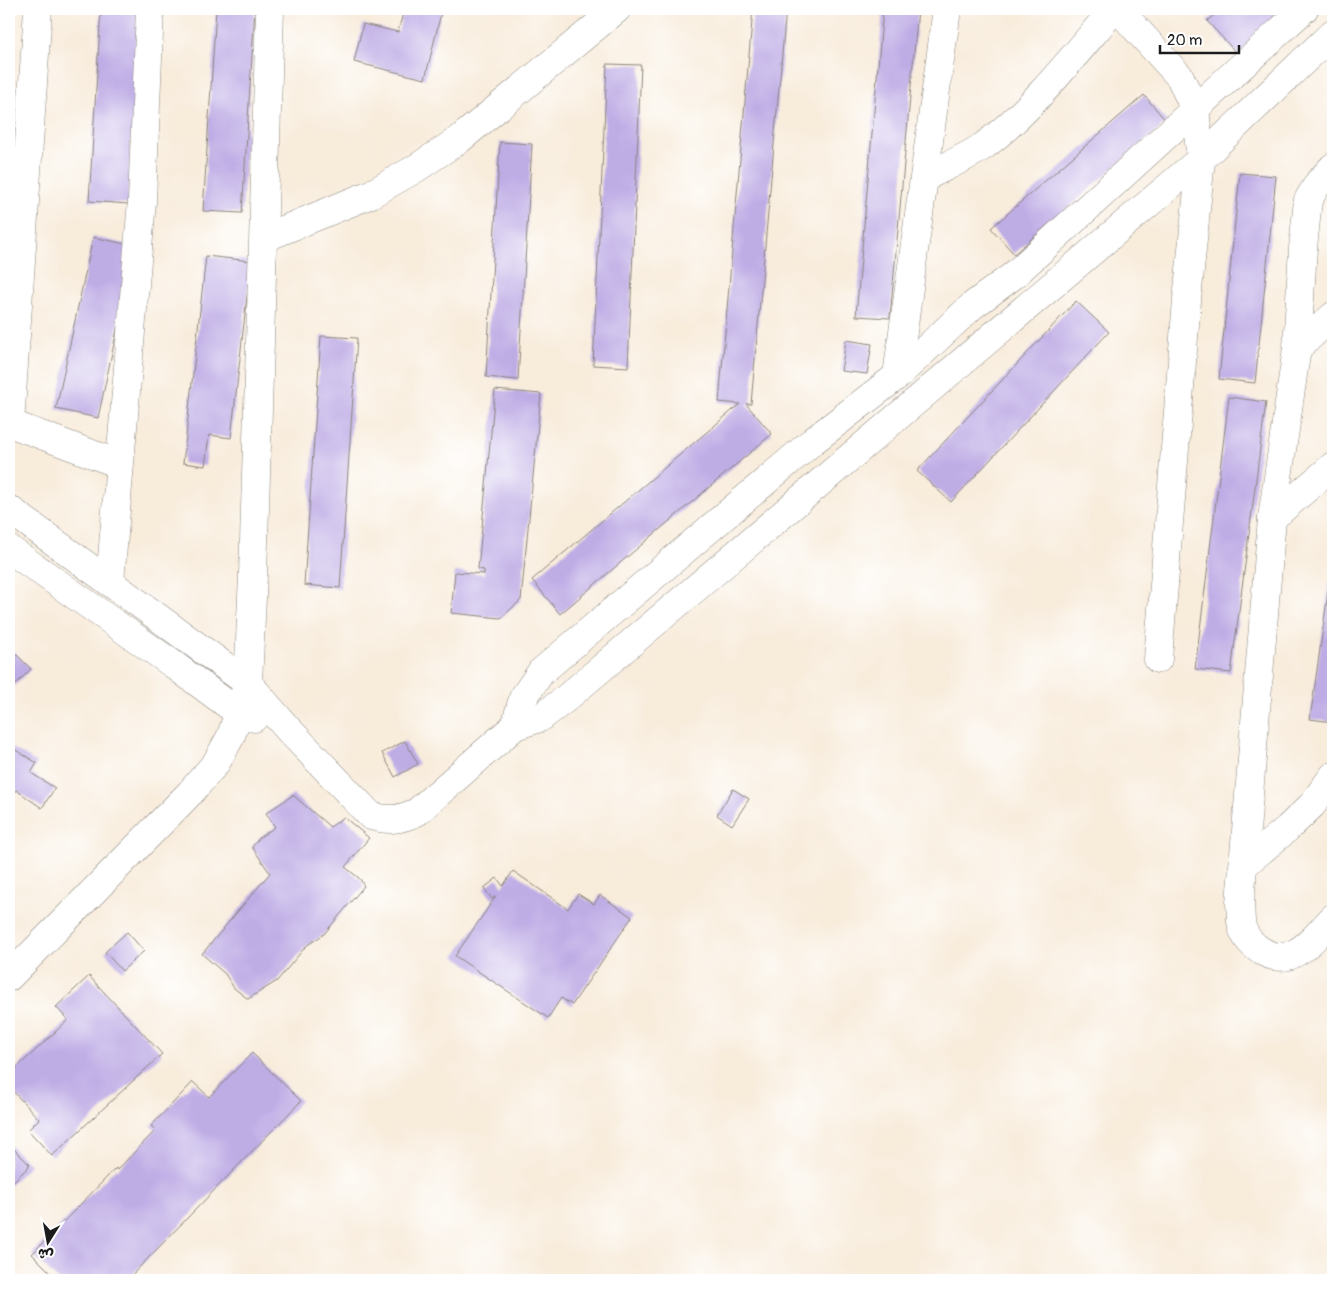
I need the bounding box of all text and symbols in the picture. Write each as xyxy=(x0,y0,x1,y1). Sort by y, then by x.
scale bar xyxy=(1160,22,1238,54)
text: 20 m xyxy=(1167,31,1202,50)
north arrow xyxy=(22,1216,72,1266)
text: ش xyxy=(36,1244,55,1264)

